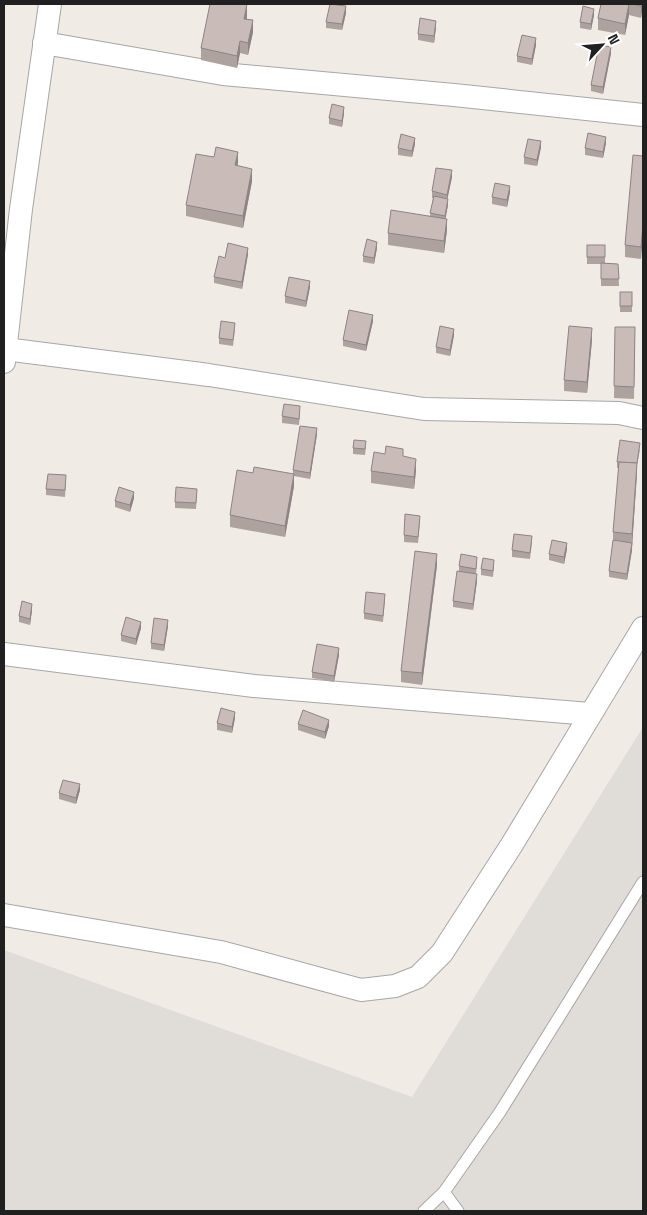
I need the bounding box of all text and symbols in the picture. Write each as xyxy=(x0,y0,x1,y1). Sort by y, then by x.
north arrow xyxy=(577,20,627,70)
text: N xyxy=(604,31,624,47)

